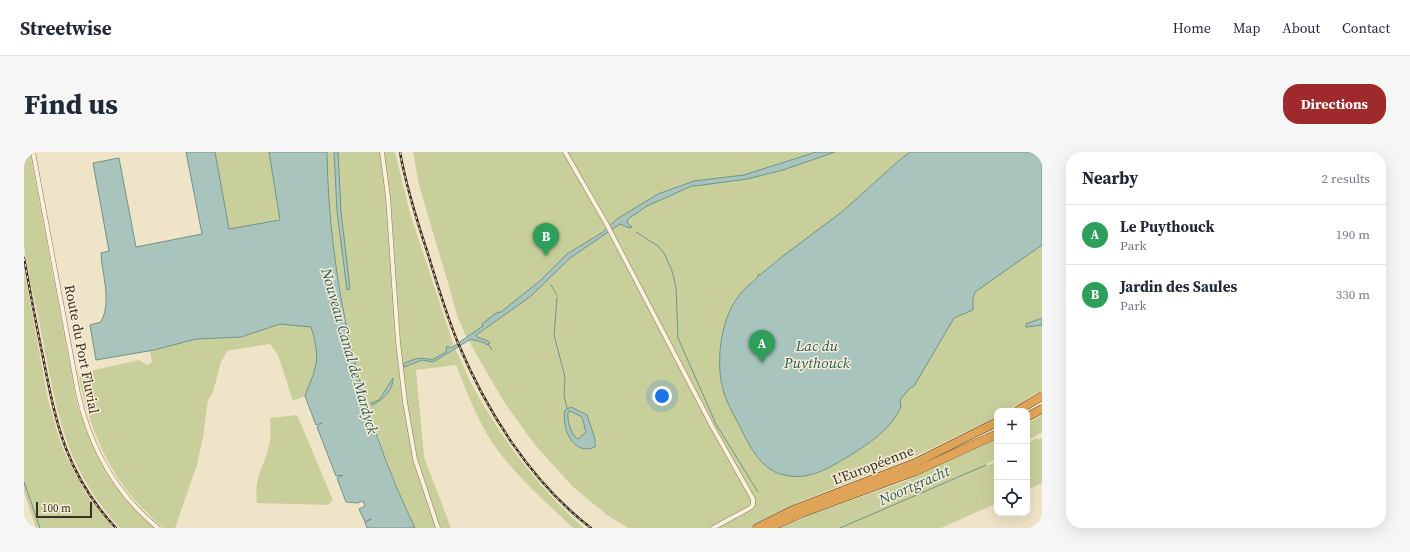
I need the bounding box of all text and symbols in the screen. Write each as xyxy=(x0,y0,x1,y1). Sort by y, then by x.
text: Streetwise xyxy=(20,15,112,41)
text: Home xyxy=(1173,18,1211,38)
text: Map xyxy=(1233,18,1260,38)
text: About xyxy=(1282,18,1320,38)
text: Contact xyxy=(1342,18,1390,38)
button: Directions xyxy=(1283,84,1386,124)
text: Find us xyxy=(24,85,118,123)
text: Nearby xyxy=(1082,166,1138,190)
text: 2 results xyxy=(1322,170,1370,187)
text: Le Puythouck xyxy=(1120,216,1214,237)
pin: B xyxy=(533,223,559,256)
text: A xyxy=(1091,226,1099,243)
text: 190 m xyxy=(1336,226,1370,243)
text: Park xyxy=(1120,237,1147,254)
water label: Nouveau Canal de Mardyck xyxy=(316,265,384,437)
text: Jardin des Saules xyxy=(1120,276,1237,297)
street label: Route du Port Fluvial xyxy=(60,283,104,415)
text: B xyxy=(1091,286,1099,303)
text: 330 m xyxy=(1336,286,1370,303)
text: Park xyxy=(1120,297,1147,314)
pin: A xyxy=(749,330,775,363)
water label: Lac du Puythouck xyxy=(783,335,851,373)
your location xyxy=(652,386,672,406)
map controls xyxy=(994,408,1030,516)
button: + xyxy=(994,408,1030,444)
street label: L'Européenne xyxy=(829,440,917,490)
button: − xyxy=(994,444,1030,480)
water label: Noortgracht xyxy=(874,460,954,510)
button: locate xyxy=(994,480,1030,516)
scale bar xyxy=(36,500,92,519)
text: 100 m xyxy=(42,501,71,516)

